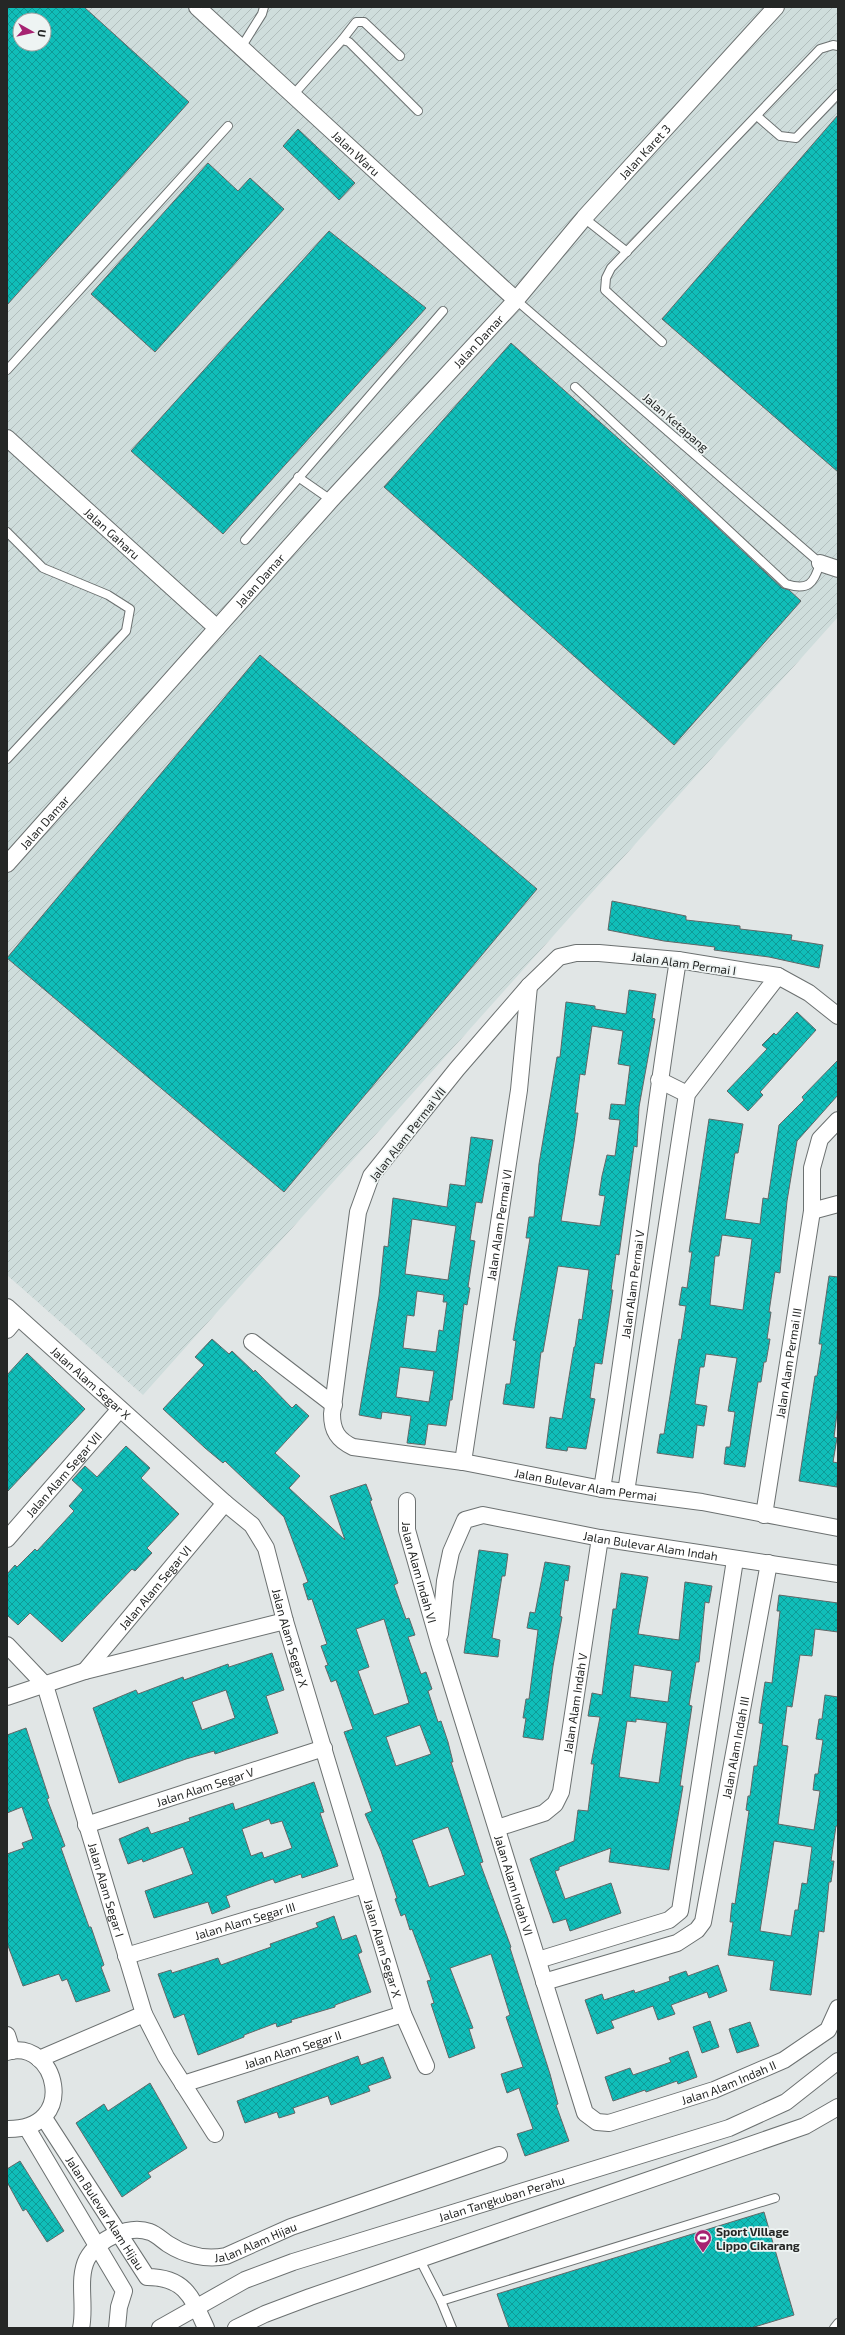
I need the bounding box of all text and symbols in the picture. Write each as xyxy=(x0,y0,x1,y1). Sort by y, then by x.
north arrow xyxy=(12,12,52,52)
text: U xyxy=(35,29,49,38)
street label: Jalan Karet 3 xyxy=(616,121,673,182)
street label: Jalan Waru xyxy=(329,128,383,179)
street label: Jalan Damar xyxy=(450,311,506,370)
street label: Jalan Ketapang xyxy=(640,390,712,454)
street label: Jalan Gaharu xyxy=(82,505,143,562)
street label: Jalan Damar xyxy=(232,550,287,610)
street label: Jalan Damar xyxy=(17,792,72,852)
street label: Jalan Alam Permai I xyxy=(631,949,737,977)
street label: Jalan Alam Permai VII xyxy=(366,1084,448,1184)
street label: Jalan Alam Permai VI xyxy=(483,1168,514,1281)
street label: Jalan Alam Permai V xyxy=(618,1229,647,1339)
street label: Jalan Alam Permai III xyxy=(772,1307,804,1419)
street label: Jalan Alam Segar X xyxy=(48,1343,134,1422)
street label: Jalan Alam Segar VII xyxy=(23,1429,104,1519)
street label: Jalan Bulevar Alam Permai xyxy=(514,1465,658,1503)
street label: Jalan Alam Indah VI xyxy=(400,1522,440,1625)
street label: Jalan Bulevar Alam Indah xyxy=(582,1528,719,1563)
street label: Jalan Alam Segar VI xyxy=(116,1542,194,1632)
street label: Jalan Alam Segar X xyxy=(270,1587,312,1689)
street label: Jalan Alam Indah V xyxy=(560,1651,589,1754)
street label: Jalan Alam Indah III xyxy=(719,1695,751,1800)
street label: Jalan Alam Segar V xyxy=(154,1764,256,1809)
street label: Jalan Alam Indah VI xyxy=(492,1833,536,1937)
street label: Jalan Alam Segar I xyxy=(86,1841,127,1939)
street label: Jalan Alam Segar X xyxy=(362,1897,405,2000)
street label: Jalan Alam Segar III xyxy=(193,1899,297,1942)
street label: Jalan Alam Segar II xyxy=(242,2027,343,2071)
street label: Jalan Alam Indah II xyxy=(679,2057,778,2107)
street label: Jalan Bulevar Alam Hijau xyxy=(63,2153,147,2272)
street label: Jalan Tangkuban Perahu xyxy=(437,2172,566,2224)
street label: Jalan Alam Hijau xyxy=(214,2219,298,2264)
place label: Sport Village Lippo Cikarang xyxy=(716,2224,800,2252)
sports icon: Sport Village Lippo Cikarang xyxy=(693,2228,713,2253)

